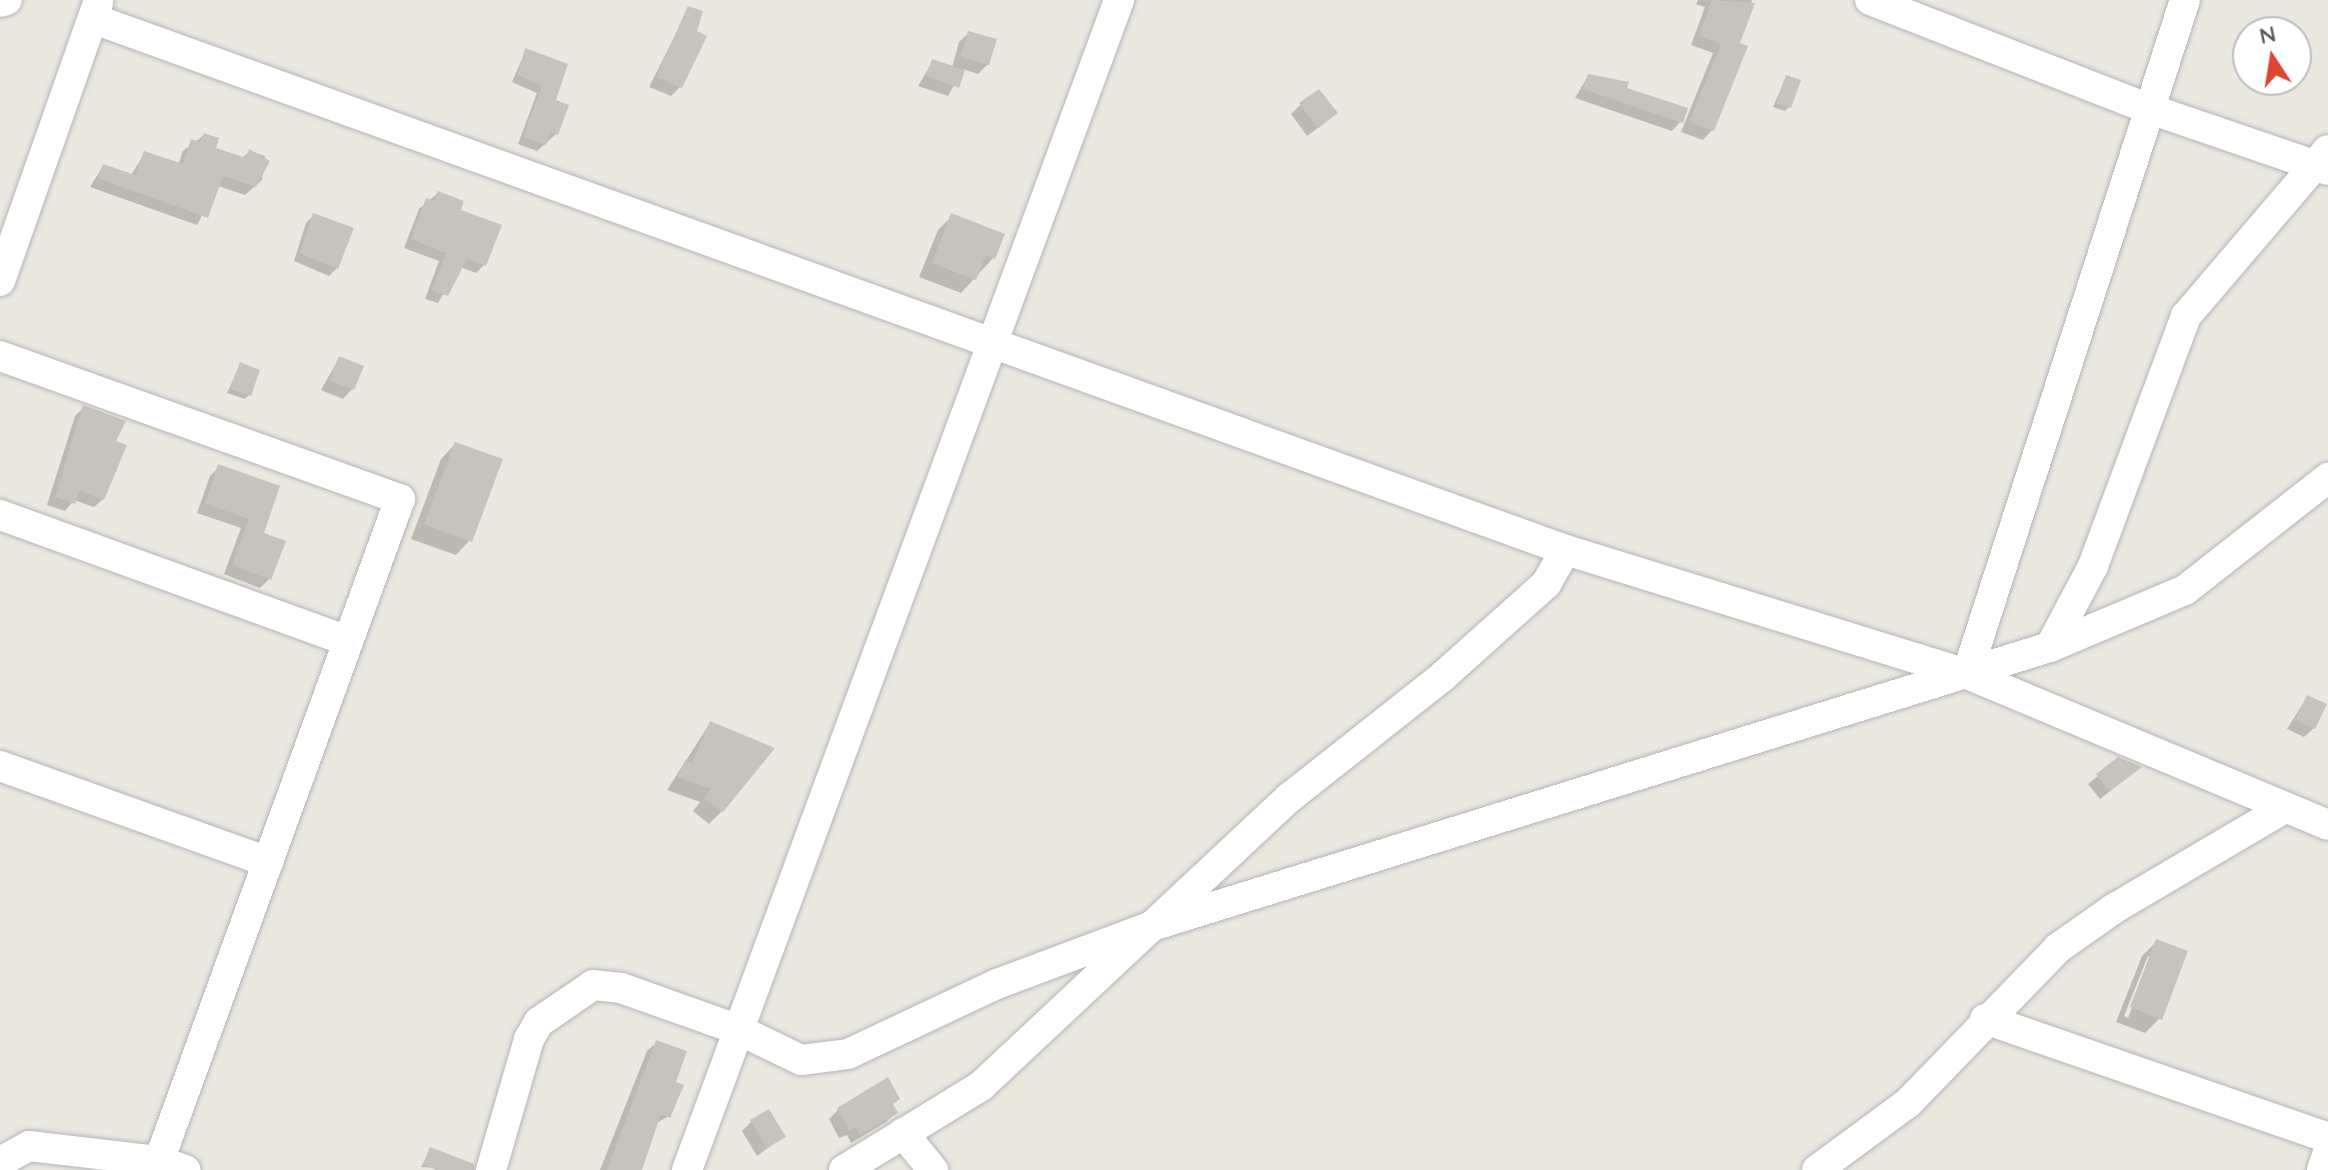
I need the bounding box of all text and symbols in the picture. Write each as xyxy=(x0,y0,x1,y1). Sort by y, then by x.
north arrow xyxy=(2232,16,2312,96)
text: N xyxy=(2257,19,2278,50)

